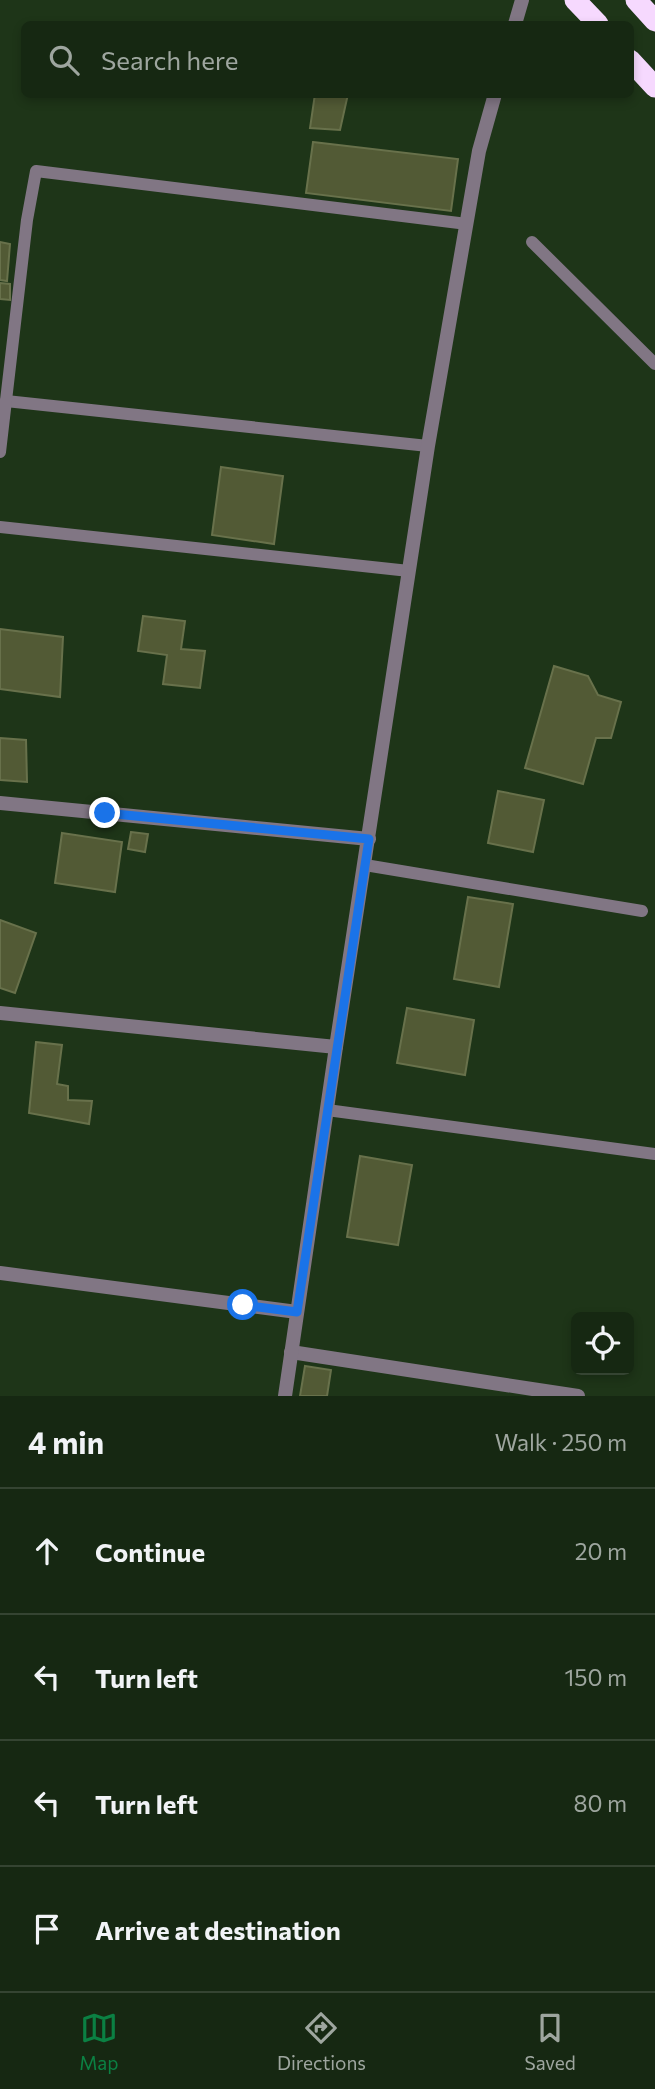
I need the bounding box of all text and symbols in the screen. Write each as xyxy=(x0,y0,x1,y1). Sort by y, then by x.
search box xyxy=(21,21,634,98)
icon: search xyxy=(45,41,83,79)
text: Search here xyxy=(101,44,239,75)
route end xyxy=(89,797,120,828)
route start xyxy=(227,1289,258,1320)
map controls xyxy=(571,1312,634,1375)
button: locate xyxy=(571,1312,634,1375)
text: 4 min xyxy=(28,1423,104,1460)
text: Walk · 250 m xyxy=(495,1428,627,1456)
icon: ahead xyxy=(28,1532,66,1570)
text: Continue xyxy=(95,1536,205,1567)
text: 20 m xyxy=(575,1537,627,1565)
icon: left xyxy=(28,1658,66,1696)
text: Turn left xyxy=(95,1662,198,1693)
text: 150 m xyxy=(564,1663,627,1691)
icon: left xyxy=(28,1784,66,1822)
text: Turn left xyxy=(95,1788,198,1819)
text: 80 m xyxy=(574,1789,627,1817)
icon: arrive xyxy=(28,1910,66,1948)
text: Arrive at destination xyxy=(95,1914,341,1945)
tab: Map xyxy=(79,2009,118,2074)
tab: Directions xyxy=(277,2009,366,2074)
tab: Saved xyxy=(524,2009,576,2074)

